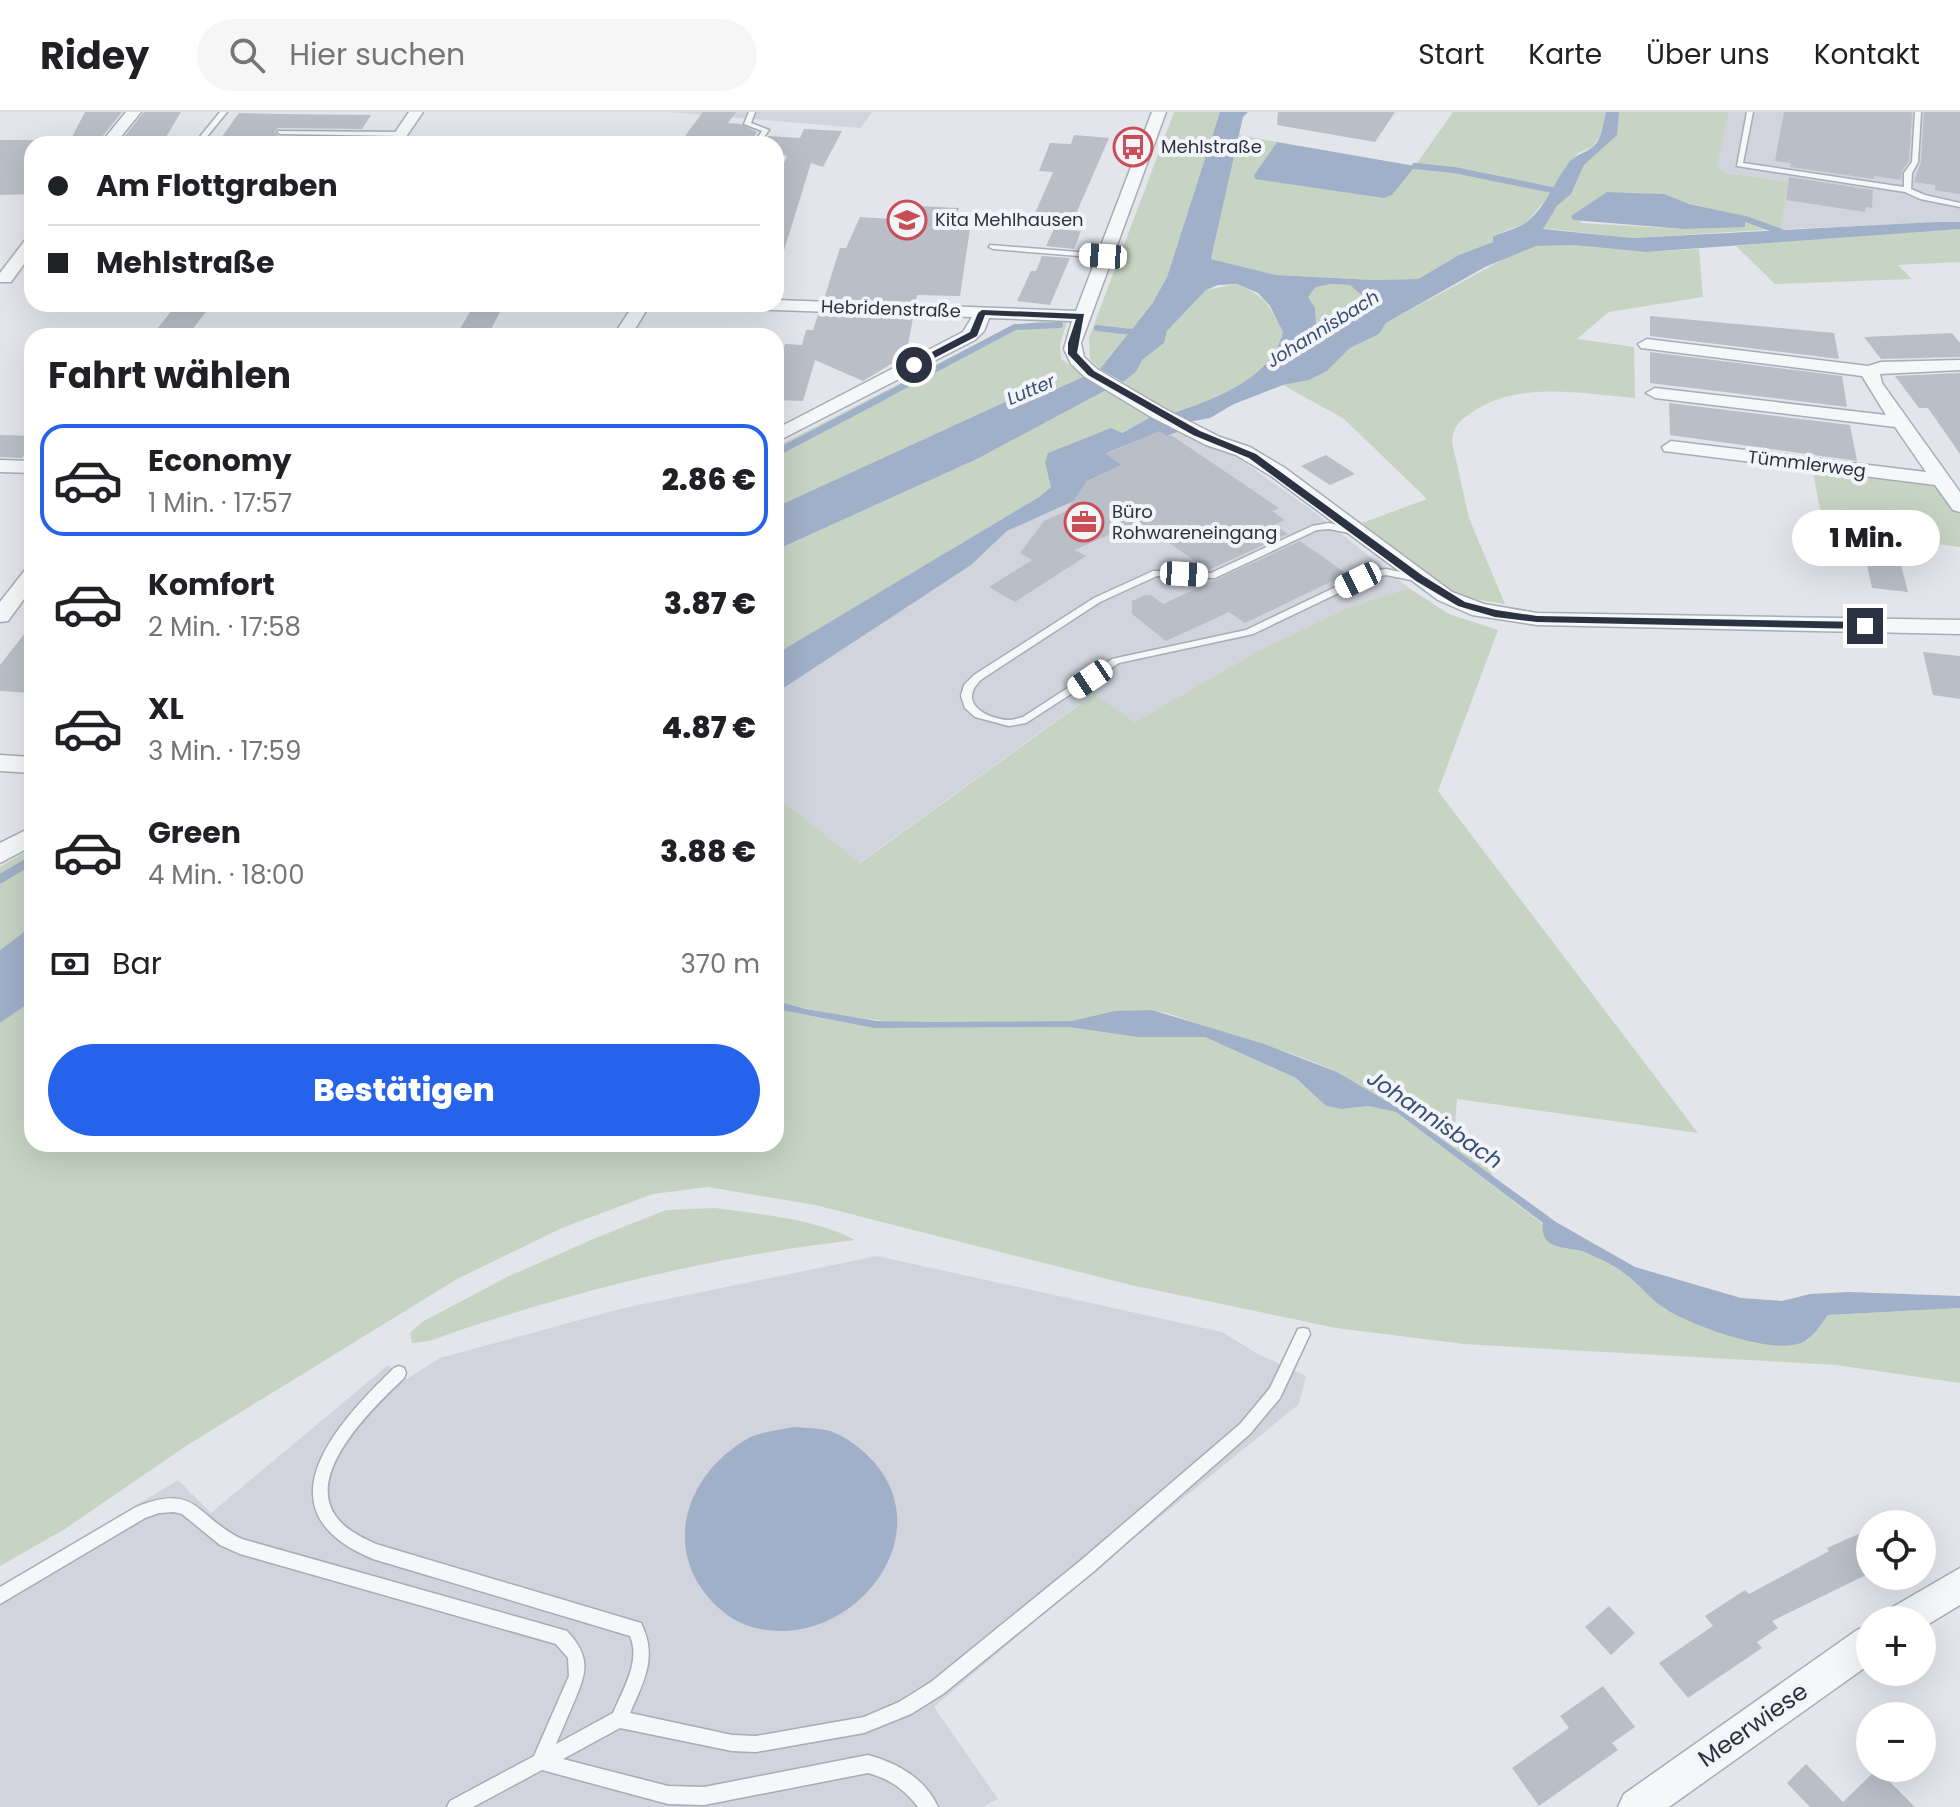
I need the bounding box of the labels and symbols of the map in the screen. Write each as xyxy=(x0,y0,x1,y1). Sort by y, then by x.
bus stop icon: Mehlstraße xyxy=(1112,126,1154,168)
place label: Mehlstraße xyxy=(1161,134,1262,159)
school or university icon: Kita Mehlhausen xyxy=(886,199,928,241)
place label: Kita Mehlhausen xyxy=(935,207,1084,232)
car xyxy=(1078,242,1128,270)
water label: Johannisbach xyxy=(1262,284,1384,373)
street label: Hebridenstraße xyxy=(821,294,961,323)
route start xyxy=(896,347,932,383)
water label: Lutter xyxy=(1003,368,1060,411)
street label: Tümmlerweg xyxy=(1747,444,1868,483)
place label: Büro Rohwareneingang xyxy=(1112,499,1277,545)
office icon: Büro Rohwareneingang xyxy=(1063,501,1105,543)
callout: 1 Min. xyxy=(1791,510,1939,566)
car xyxy=(1331,559,1385,601)
car xyxy=(1159,561,1209,587)
route end xyxy=(1847,608,1883,644)
car xyxy=(1063,656,1117,702)
water label: Johannisbach xyxy=(1361,1063,1508,1176)
street label: Meerwiese xyxy=(1691,1675,1814,1775)

